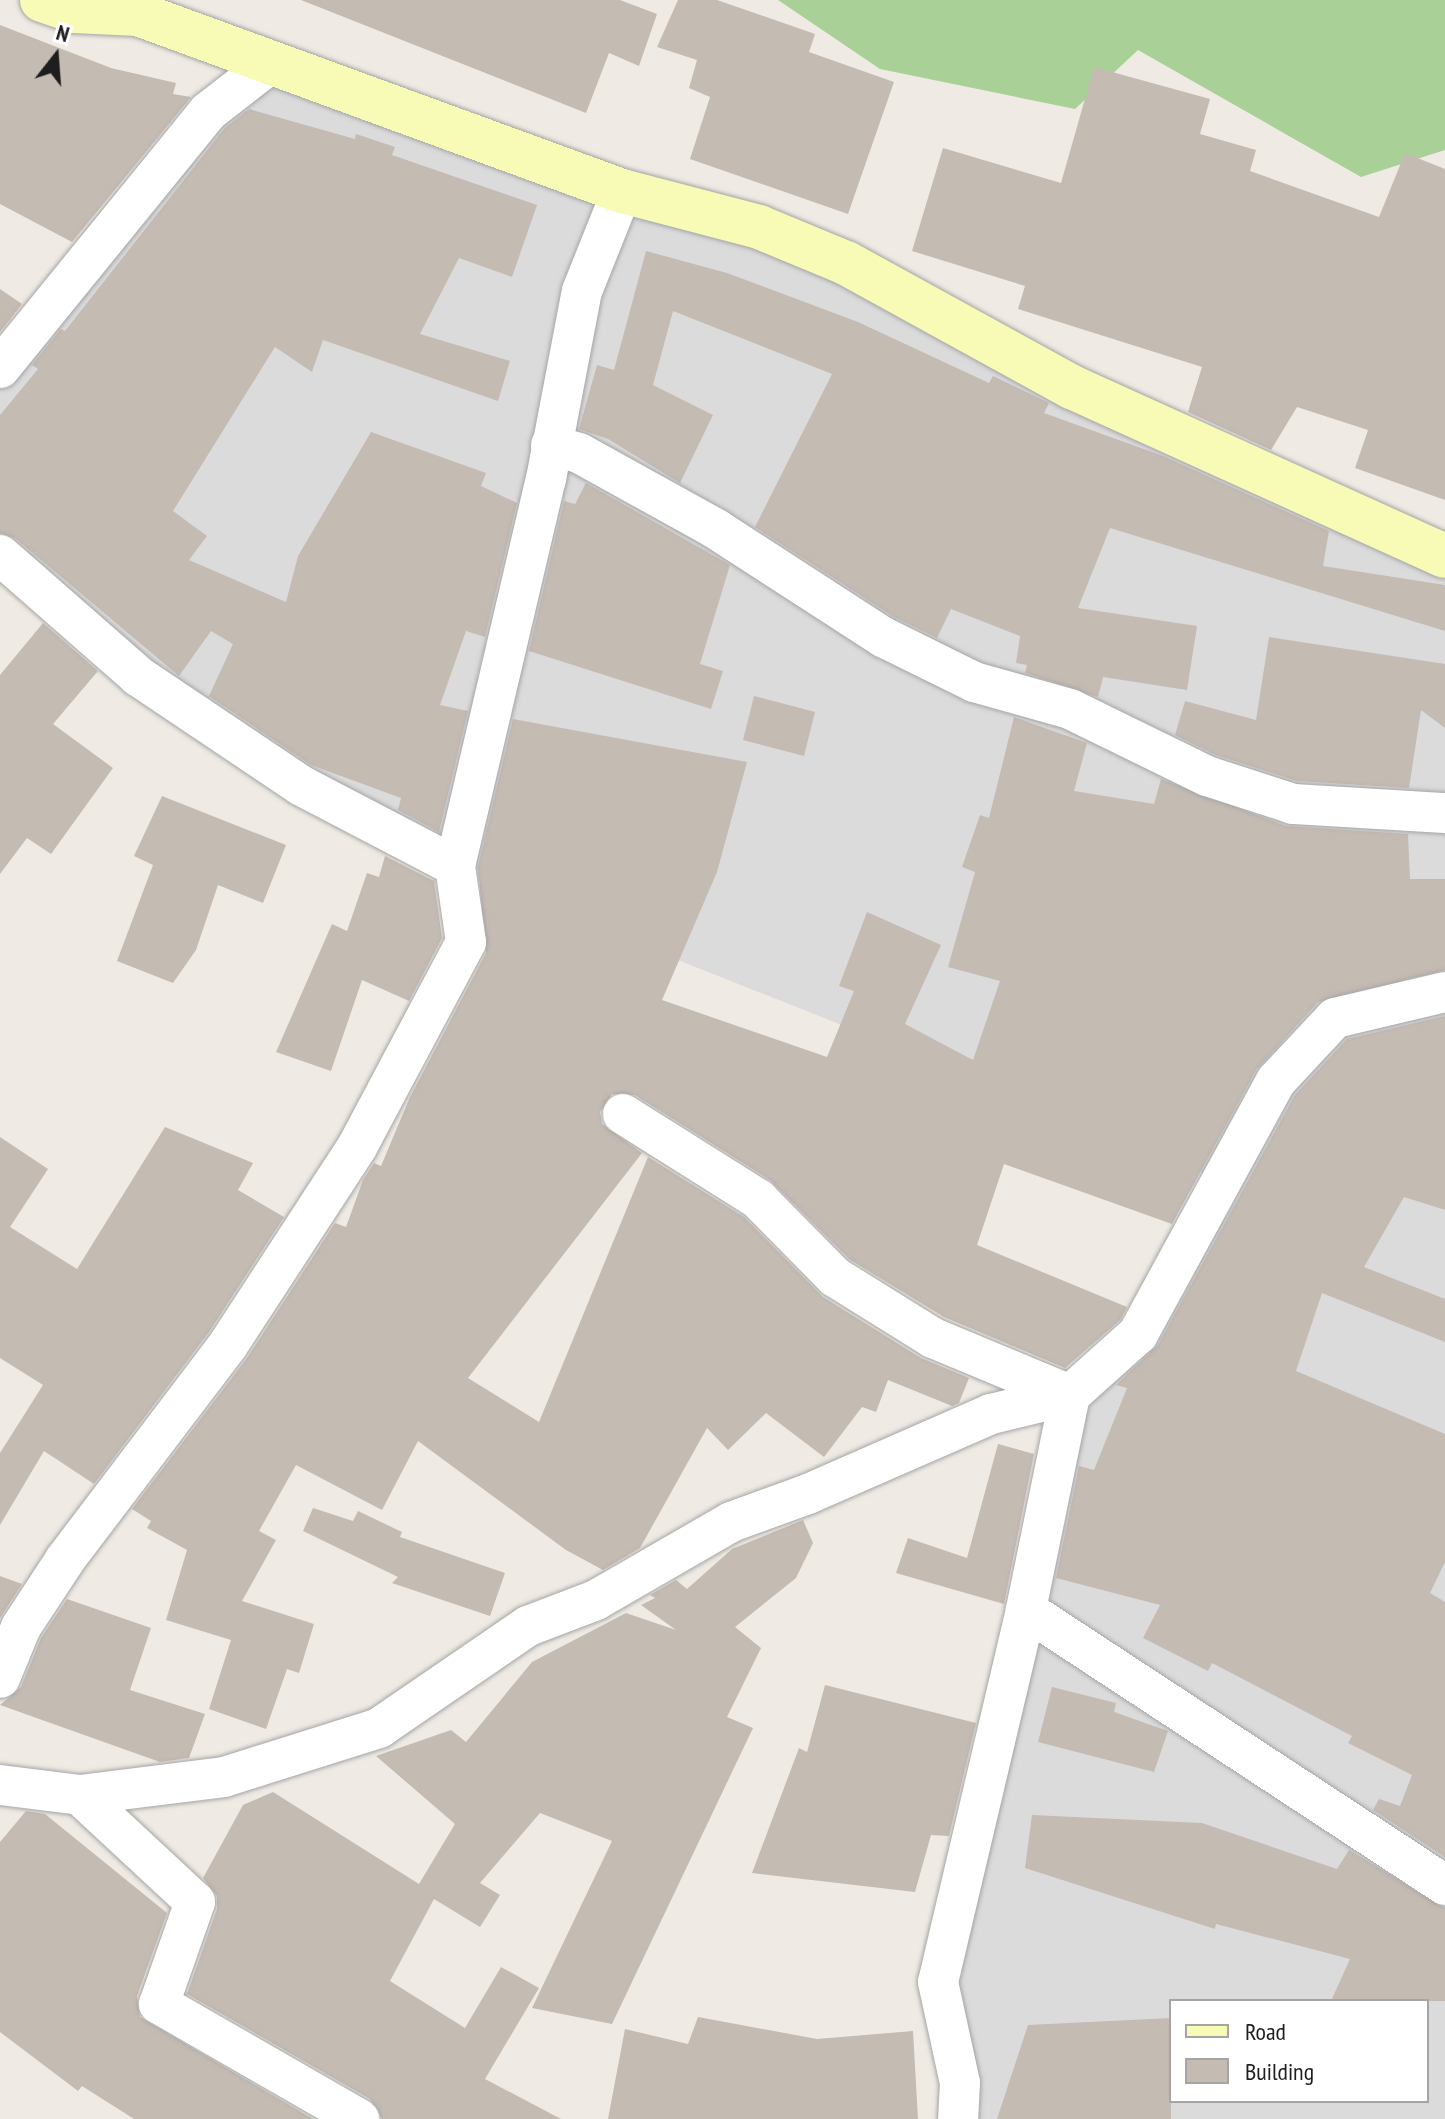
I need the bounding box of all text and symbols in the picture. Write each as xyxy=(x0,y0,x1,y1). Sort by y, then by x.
north arrow xyxy=(16,16,96,96)
text: N xyxy=(53,18,73,48)
legend xyxy=(1169,1999,1429,2103)
text: Road xyxy=(1245,2016,1286,2047)
text: Building xyxy=(1245,2056,1314,2087)

